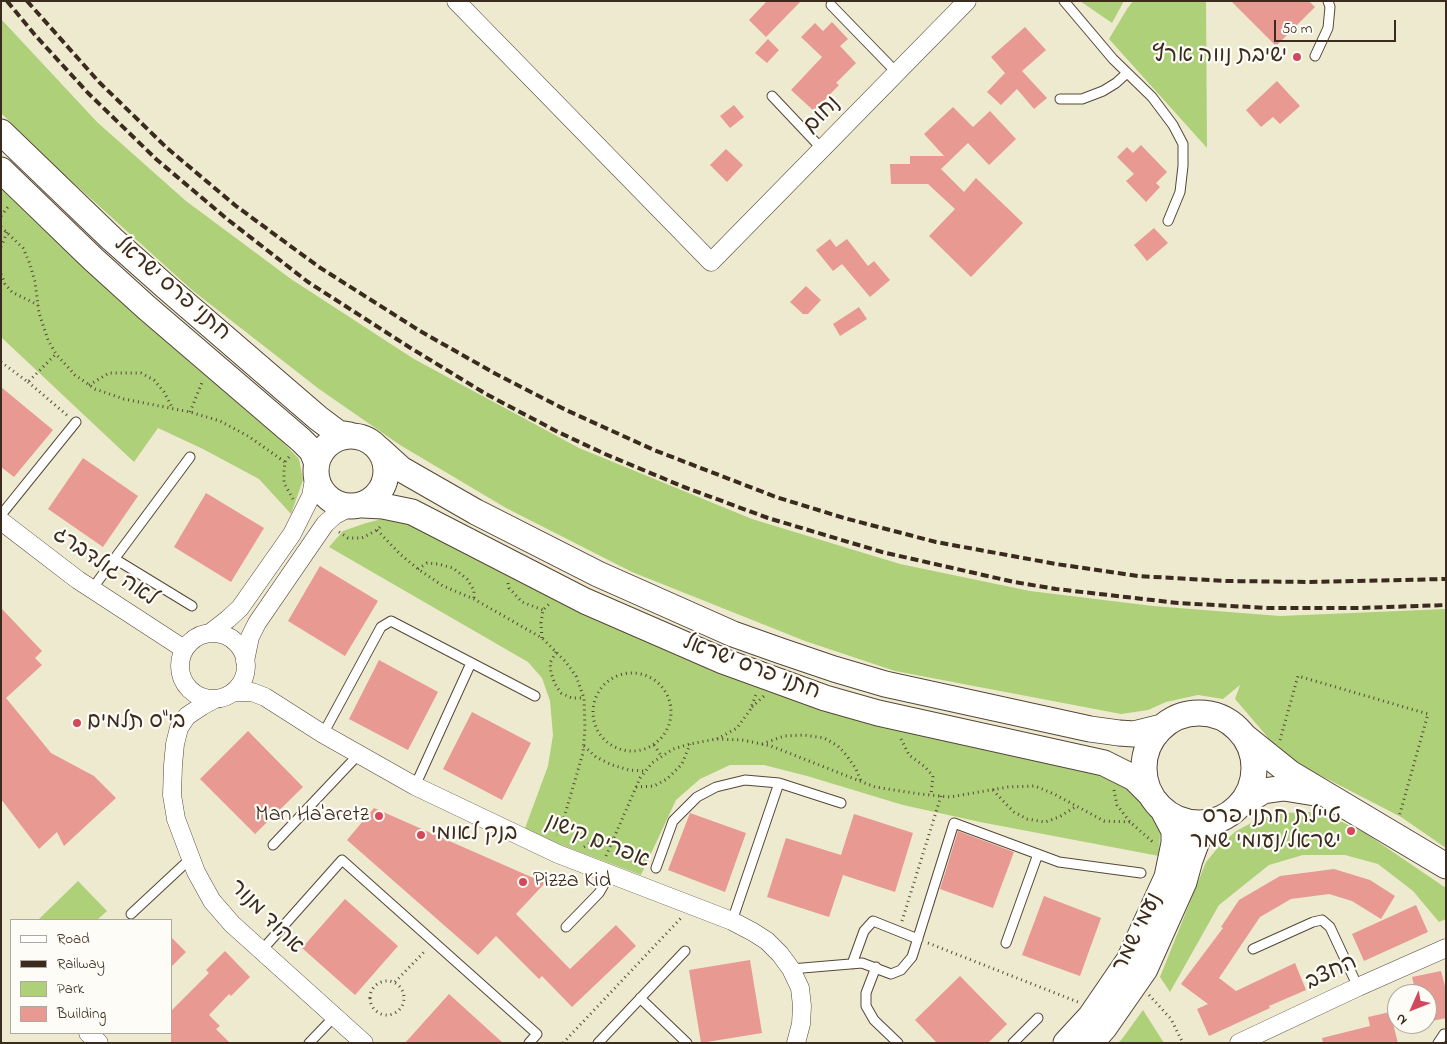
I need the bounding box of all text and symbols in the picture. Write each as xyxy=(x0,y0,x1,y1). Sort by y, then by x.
scale bar xyxy=(1277,10,1400,42)
text: 50 m xyxy=(1282,18,1312,40)
place label: ישיבת נווה ארץ xyxy=(1152,44,1287,70)
marker: ישיבת נווה ארץ xyxy=(1291,51,1303,63)
street label: נחום xyxy=(799,92,847,140)
street label: חתני פרס ישראל xyxy=(107,232,235,348)
street label: לאה גולדברג xyxy=(47,522,161,614)
street label: חתני פרס ישראל xyxy=(678,631,824,707)
place label: בי"ס תלמים xyxy=(87,710,186,736)
marker: בי"ס תלמים xyxy=(71,717,83,729)
place label: Man Ha'aretz xyxy=(255,803,369,829)
place label: טיילת חתני פרס ישראל/נעומי שמר xyxy=(1190,805,1341,856)
marker: Man Ha'aretz xyxy=(373,810,385,822)
street label: אפרים קישון xyxy=(541,810,653,876)
place label: בנק לאומי xyxy=(431,822,517,848)
marker: טיילת חתני פרס ישראל/נעומי שמר xyxy=(1345,825,1357,837)
marker: בנק לאומי xyxy=(415,829,427,841)
place label: Pizza Kid xyxy=(533,869,611,895)
street label: אהוד מנור xyxy=(222,875,308,961)
marker: Pizza Kid xyxy=(517,876,529,888)
street label: נעמי שמר xyxy=(1109,889,1169,977)
legend xyxy=(10,919,172,1034)
text: Road xyxy=(57,928,90,950)
street label: החצב xyxy=(1302,951,1362,997)
text: Railway xyxy=(57,953,105,975)
text: Park xyxy=(57,978,84,1000)
north arrow xyxy=(1387,984,1437,1034)
text: Building xyxy=(57,1003,106,1025)
text: N xyxy=(1391,1008,1412,1030)

